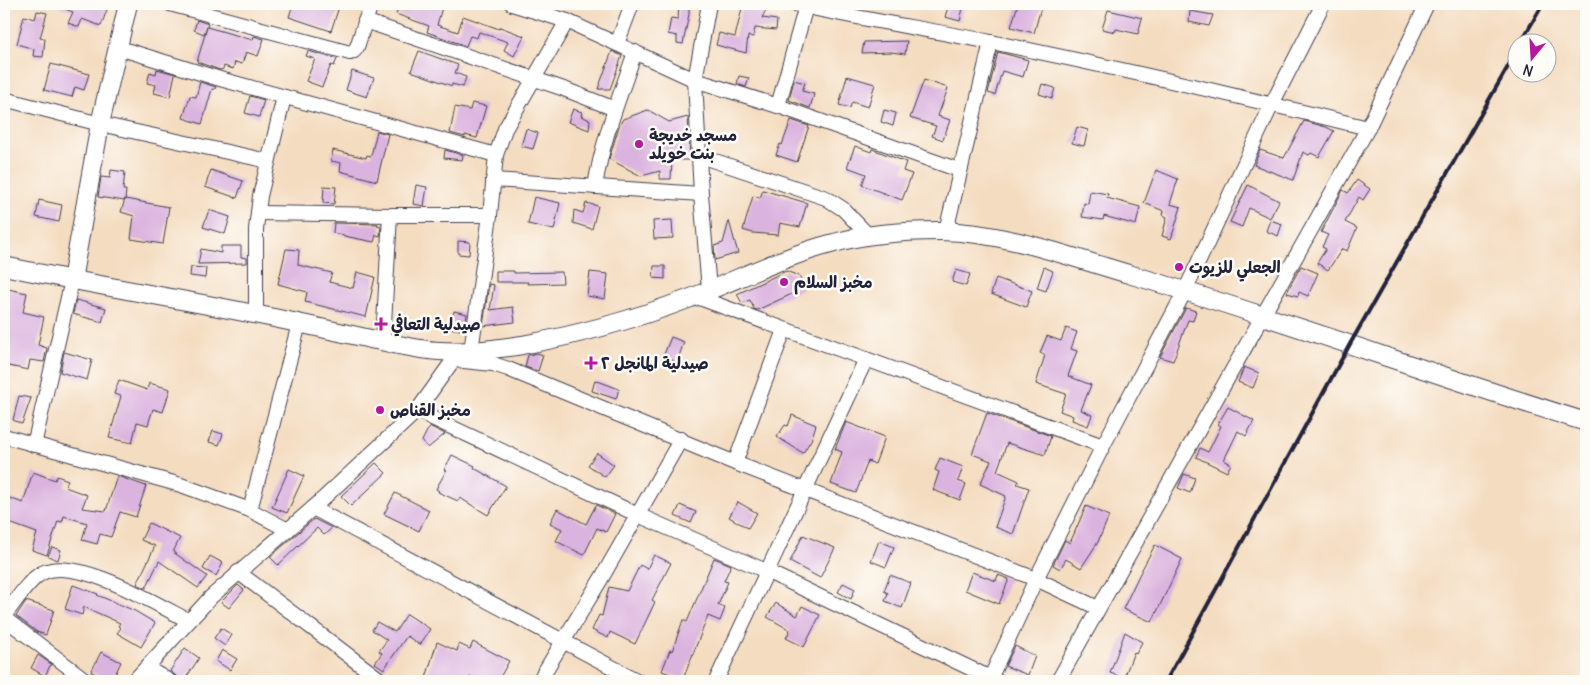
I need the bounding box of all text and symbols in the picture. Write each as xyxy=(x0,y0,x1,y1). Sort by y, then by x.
north arrow xyxy=(1508,32,1558,82)
text: N xyxy=(1521,60,1535,80)
place label: مسجد خديجة بنت خويلد xyxy=(649,125,737,164)
marker: مسجد خديجة بنت خويلد xyxy=(633,138,645,150)
place label: الجعلي للزيوت xyxy=(1189,257,1281,282)
marker: الجعلي للزيوت xyxy=(1173,261,1185,273)
place label: مخبز السلام xyxy=(794,272,872,295)
marker: مخبز السلام xyxy=(778,276,790,288)
place label: صيدلية التعافي xyxy=(391,313,481,337)
marker: صيدلية التعافي xyxy=(375,318,387,330)
place label: صيدلية المانجل ٢ xyxy=(601,353,709,373)
marker: صيدلية المانجل ٢ xyxy=(585,357,597,369)
place label: مخبز القناص xyxy=(390,400,471,420)
marker: مخبز القناص xyxy=(374,404,386,416)

